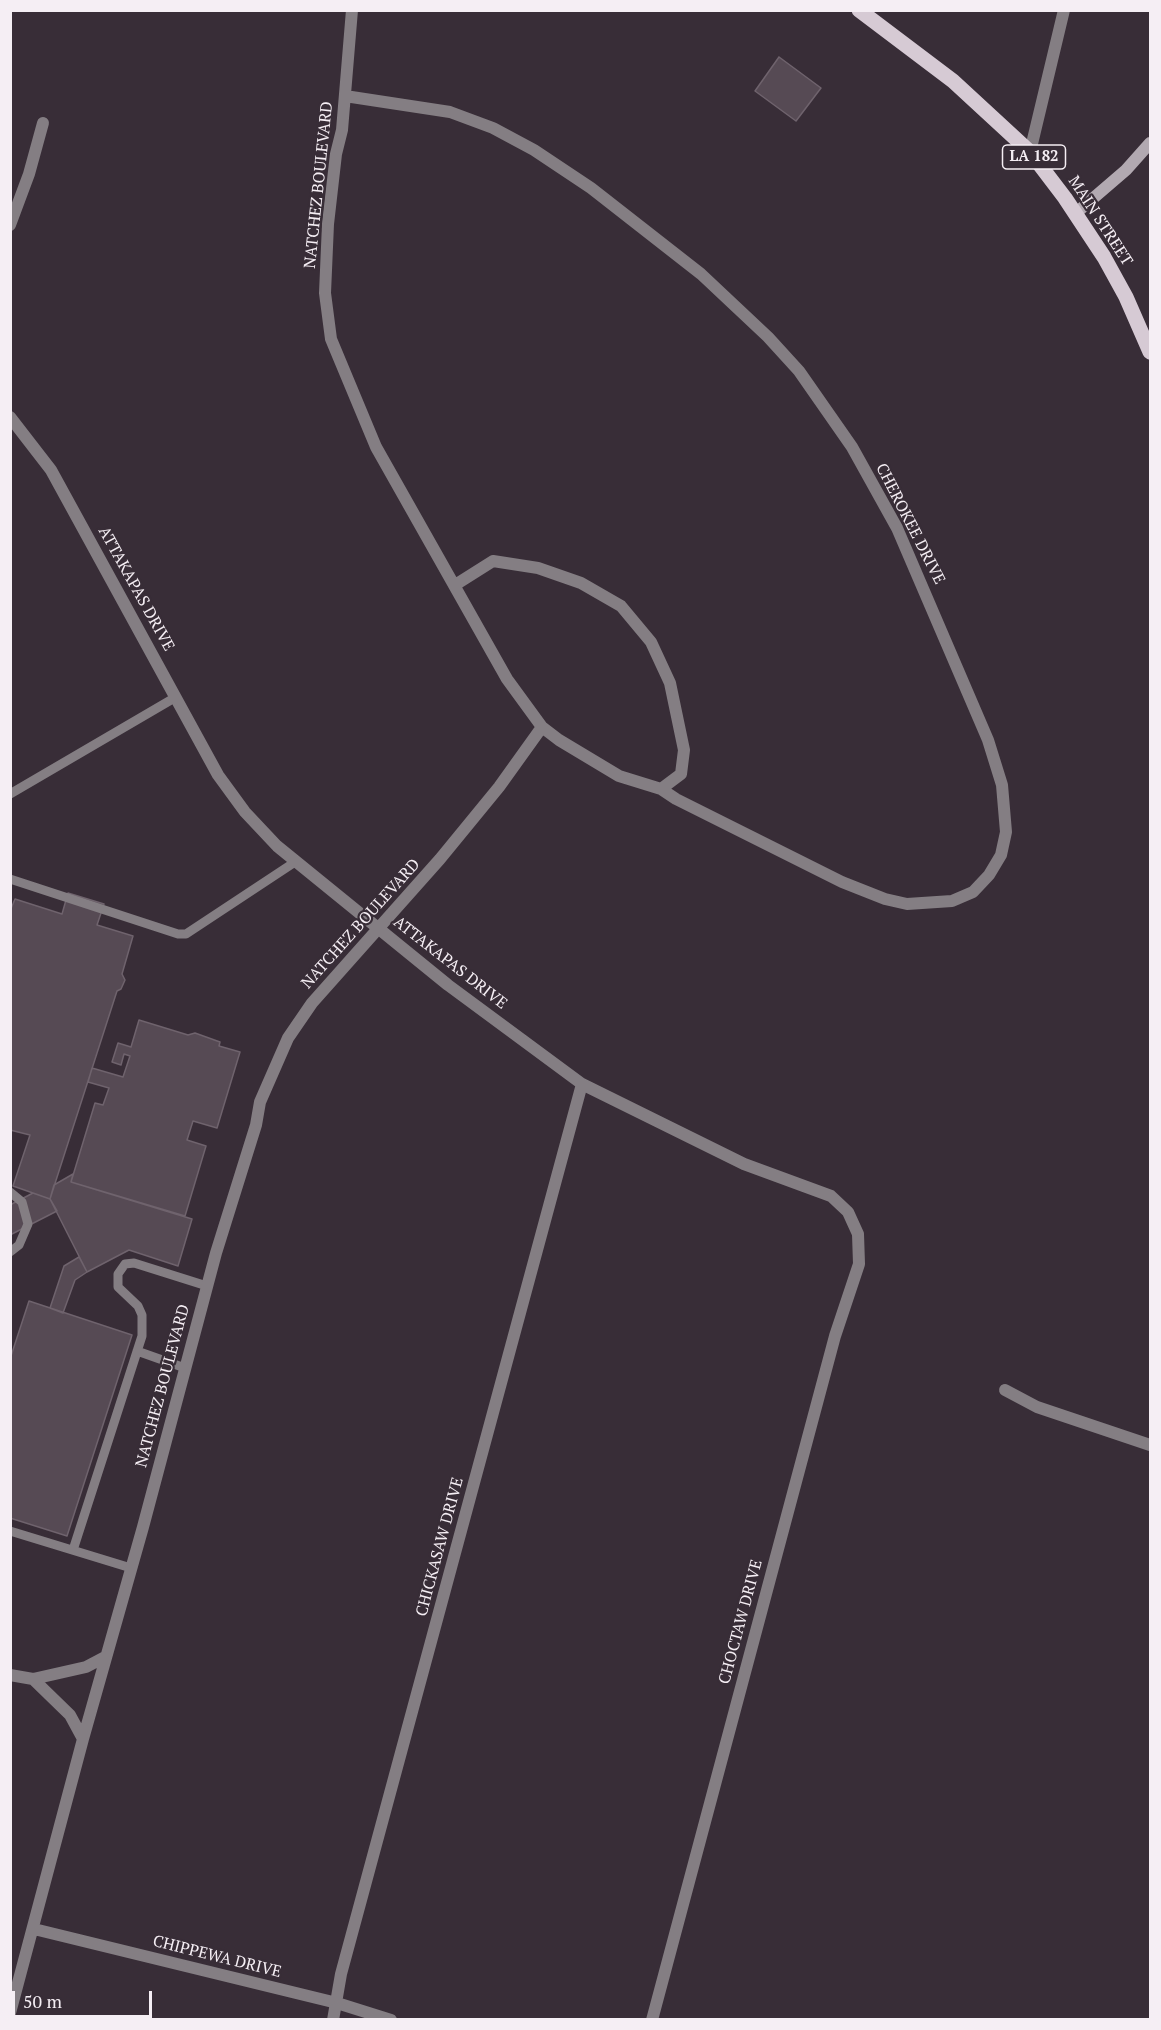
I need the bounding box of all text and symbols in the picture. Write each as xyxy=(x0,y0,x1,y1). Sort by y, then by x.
street label: NATCHEZ BOULEVARD xyxy=(301,100,337,270)
road number: LA 182 xyxy=(1002,145,1066,169)
street label: MAIN STREET xyxy=(1064,172,1136,270)
street label: CHEROKEE DRIVE xyxy=(871,460,949,588)
street label: ATTAKAPAS DRIVE xyxy=(94,524,178,654)
street label: NATCHEZ BOULEVARD xyxy=(298,855,424,993)
street label: ATTAKAPAS DRIVE xyxy=(389,913,511,1013)
street label: NATCHEZ BOULEVARD xyxy=(132,1302,194,1470)
street label: CHICKASAW DRIVE xyxy=(412,1475,468,1619)
street label: CHOCTAW DRIVE xyxy=(715,1558,767,1686)
street label: CHIPPEWA DRIVE xyxy=(151,1932,283,1982)
scale bar xyxy=(15,1979,154,2017)
text: 50 m xyxy=(23,1989,62,2013)

